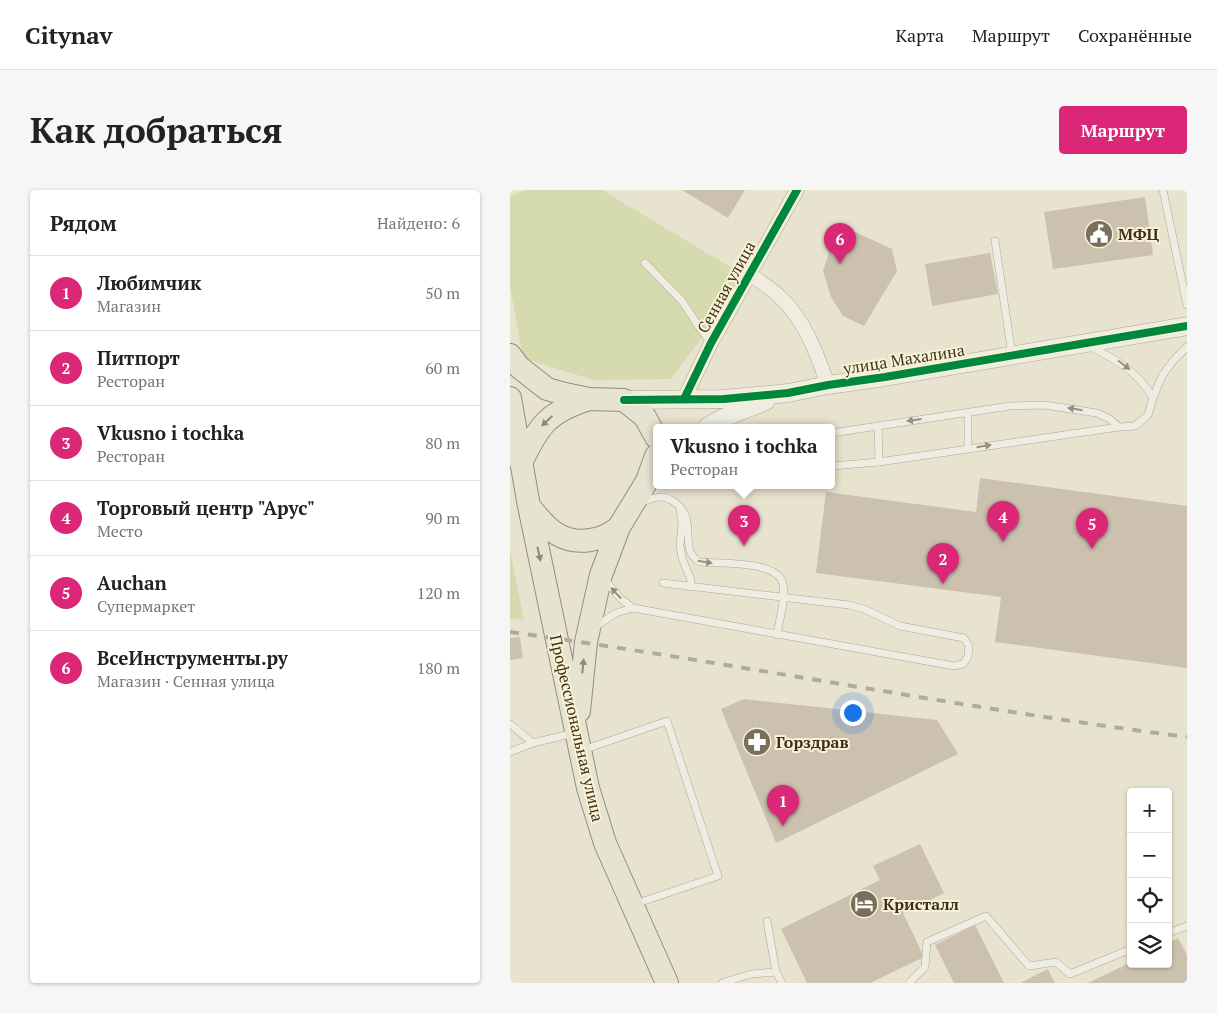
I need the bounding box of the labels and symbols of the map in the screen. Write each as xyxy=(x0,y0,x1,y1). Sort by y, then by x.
public building icon: МФЦ xyxy=(1084,219,1114,249)
pin: 6 xyxy=(824,223,856,264)
place label: МФЦ xyxy=(1118,223,1159,245)
street label: Сенная улица xyxy=(692,237,760,337)
street label: улица Махалина xyxy=(841,339,966,380)
one-way arrow xyxy=(1117,360,1131,370)
one-way arrow xyxy=(1066,405,1082,413)
one-way arrow xyxy=(541,415,553,427)
one-way arrow xyxy=(905,417,921,425)
one-way arrow xyxy=(976,442,992,450)
pin: 4 xyxy=(987,501,1019,542)
pin: 3 xyxy=(728,505,760,546)
pin: 5 xyxy=(1076,508,1108,549)
pin: 2 xyxy=(927,543,959,584)
one-way arrow xyxy=(535,547,543,563)
one-way arrow xyxy=(698,558,714,566)
one-way arrow xyxy=(610,587,622,599)
street label: Профессиональная улица xyxy=(545,632,609,824)
one-way arrow xyxy=(579,658,587,674)
your location xyxy=(840,700,866,726)
pharmacy icon: Горздрав xyxy=(742,727,772,757)
place label: Горздрав xyxy=(776,731,849,753)
pin: 1 xyxy=(767,785,799,826)
hotel icon: Кристалл xyxy=(849,889,879,919)
place label: Кристалл xyxy=(883,893,959,915)

